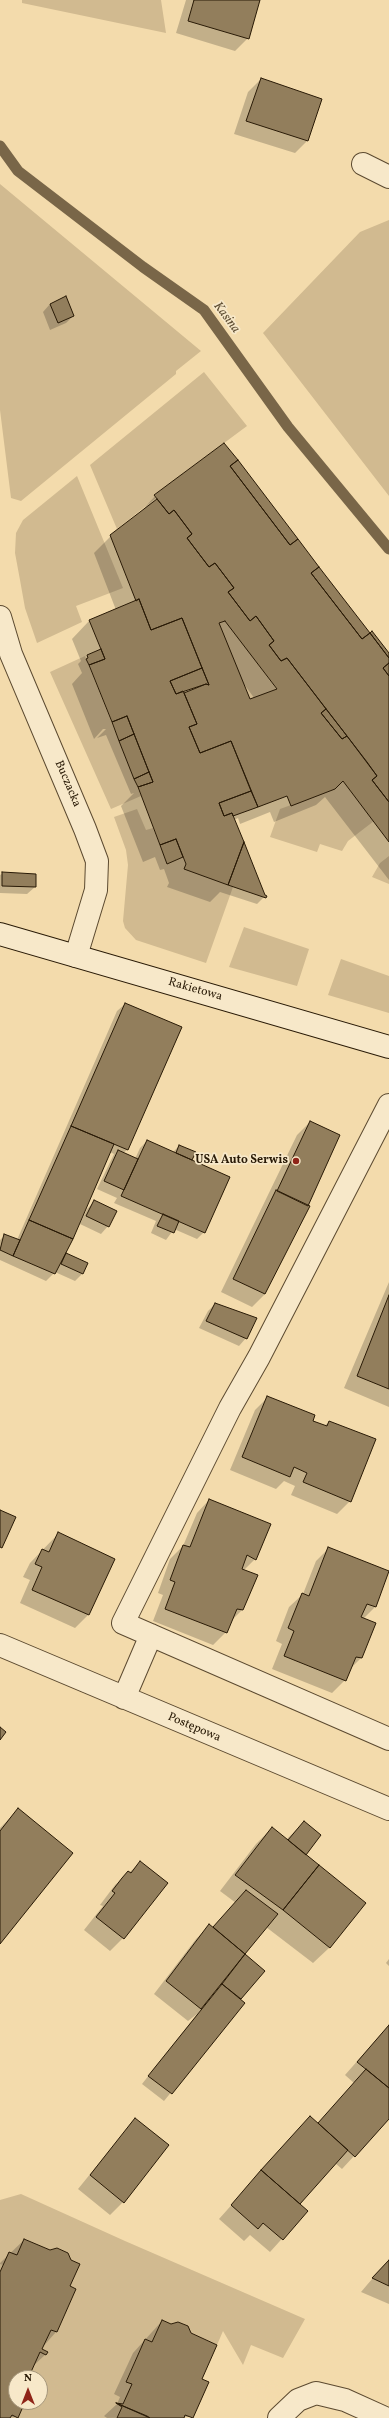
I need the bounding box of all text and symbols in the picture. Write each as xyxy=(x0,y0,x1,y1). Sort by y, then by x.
water label: Kasina xyxy=(209,299,243,337)
street label: Buczacka xyxy=(51,759,83,809)
street label: Rakietowa xyxy=(166,975,224,1005)
place label: USA Auto Serwis xyxy=(195,1154,288,1168)
marker: USA Auto Serwis xyxy=(291,1156,301,1166)
street label: Postępowa xyxy=(165,1710,223,1746)
north arrow xyxy=(8,2370,48,2410)
text: N xyxy=(24,2371,32,2386)

